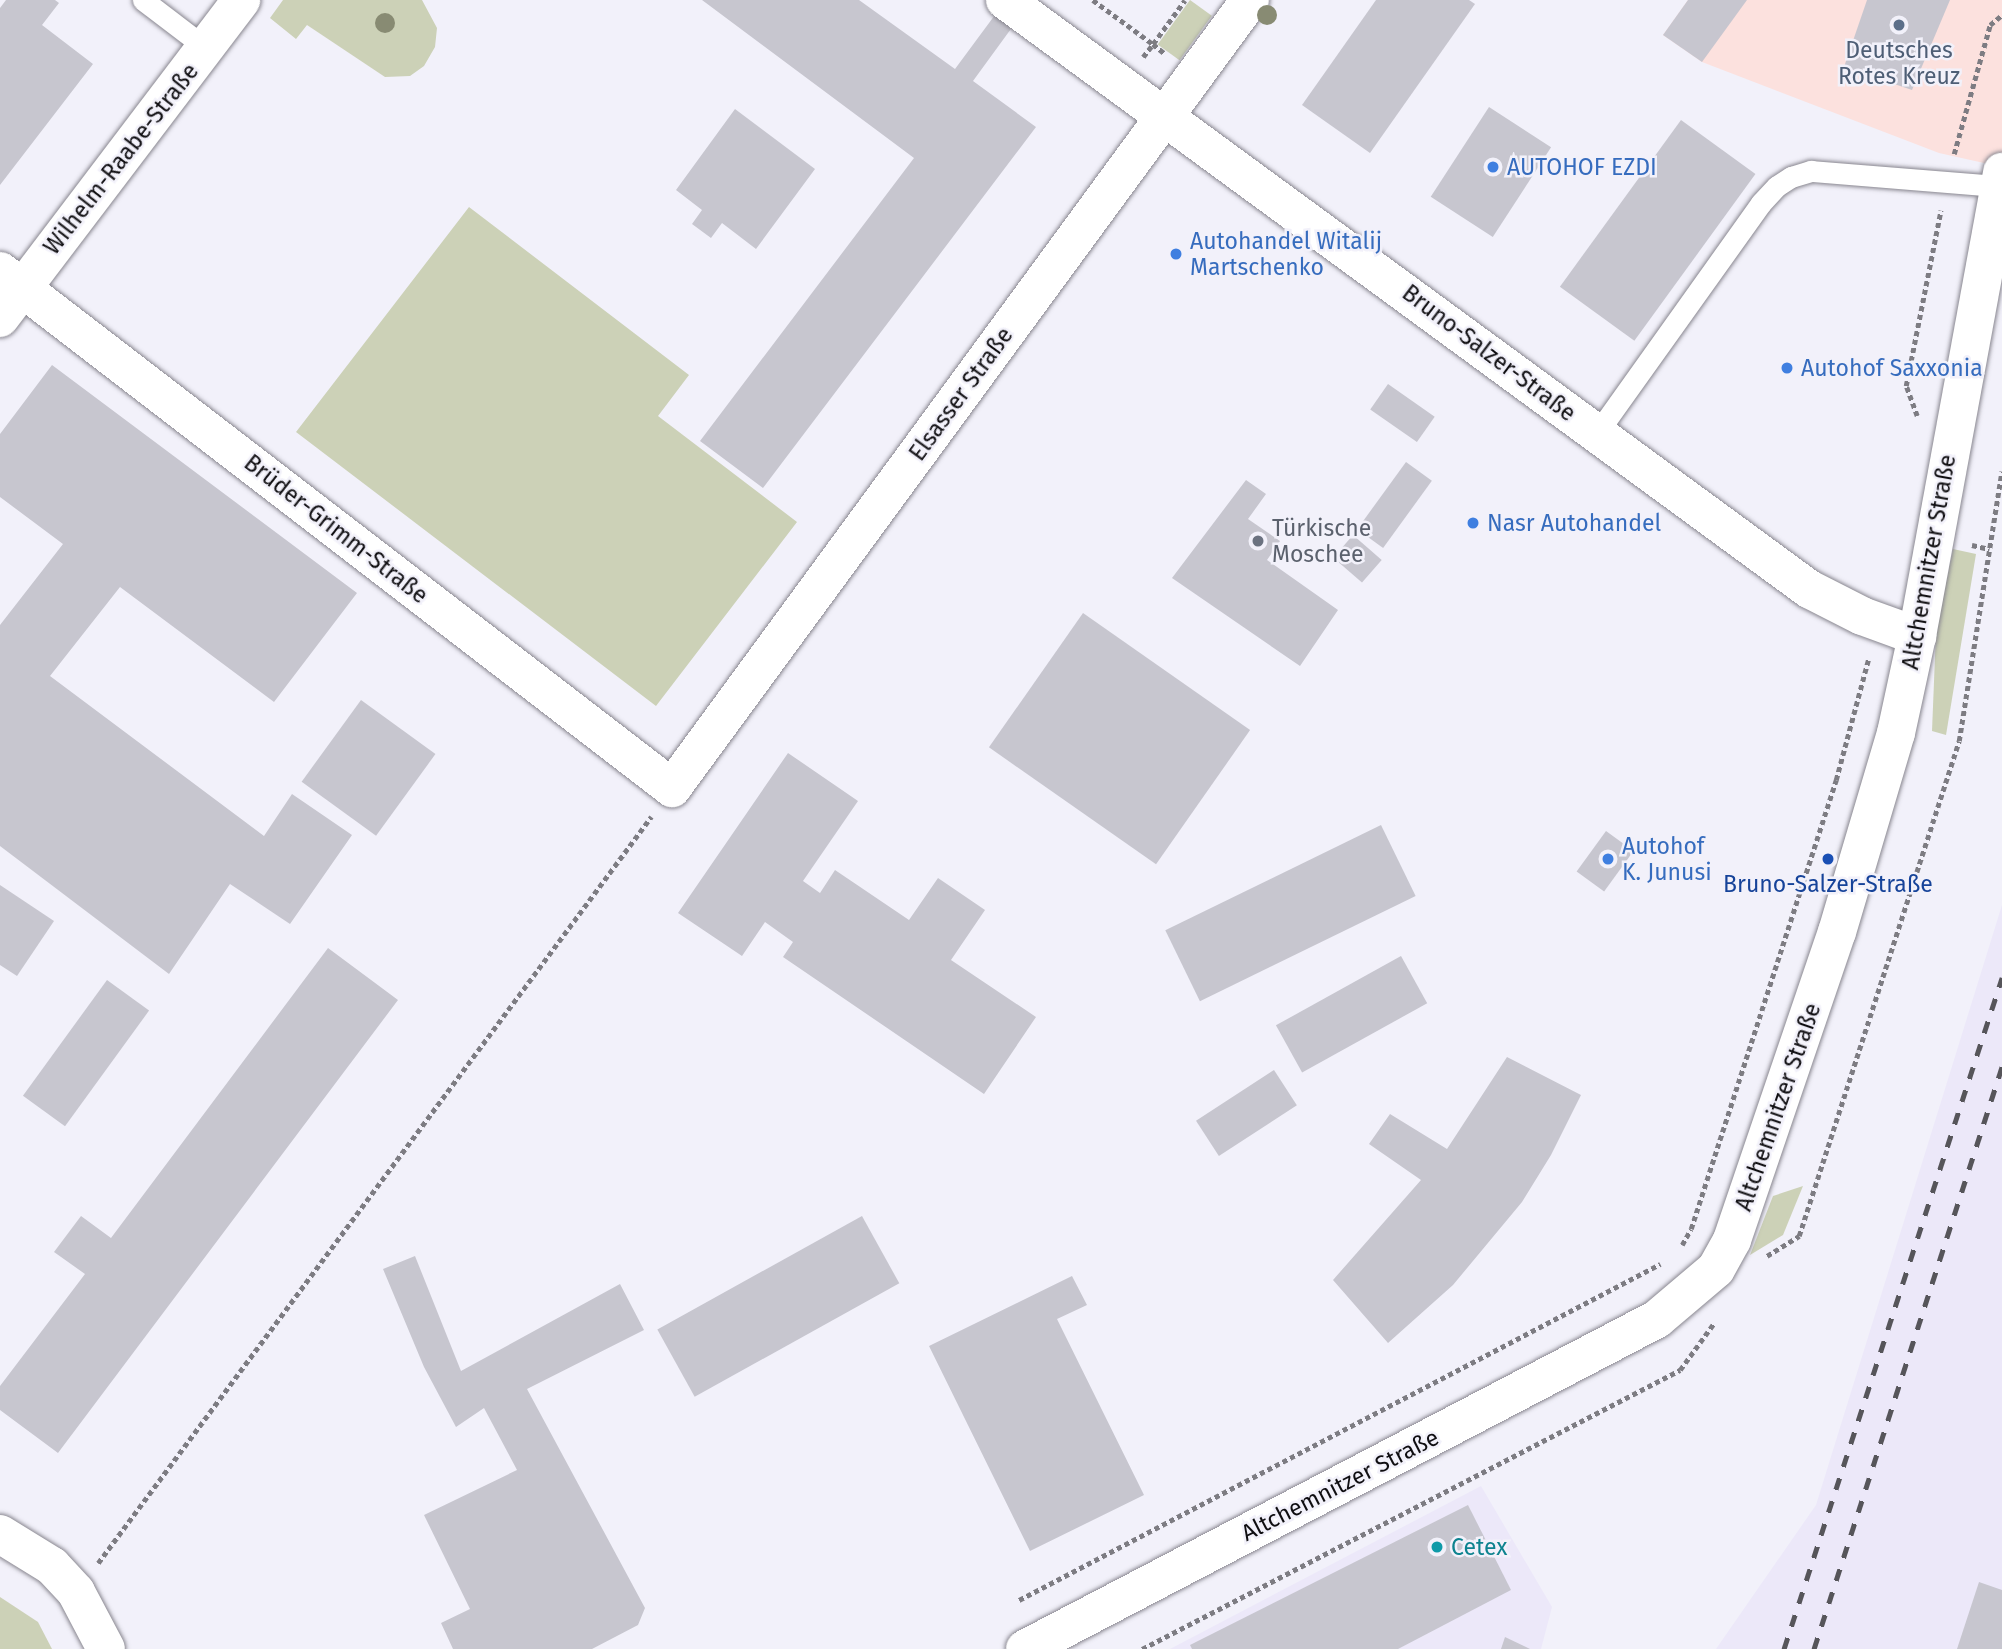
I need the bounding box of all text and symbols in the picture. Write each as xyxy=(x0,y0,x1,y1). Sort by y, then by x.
marker: Deutsches Rotes Kreuz xyxy=(1891,17,1907,33)
place label: Deutsches Rotes Kreuz xyxy=(1838,36,1960,90)
street label: Wilhelm-Raabe-Straße xyxy=(38,58,204,260)
place label: AUTOHOF EZDI xyxy=(1507,153,1657,181)
marker: AUTOHOF EZDI xyxy=(1485,159,1501,175)
place label: Autohandel Witalij Martschenko xyxy=(1190,227,1382,281)
marker: Autohandel Witalij Martschenko xyxy=(1168,246,1184,262)
street label: Bruno-Salzer-Straße xyxy=(1397,279,1581,427)
street label: Elsasser Straße xyxy=(903,322,1019,466)
place label: Autohof Saxxonia xyxy=(1801,354,1983,382)
marker: Autohof Saxxonia xyxy=(1779,360,1795,376)
street label: Brüder-Grimm-Straße xyxy=(239,449,433,609)
street label: Altchemnitzer Straße xyxy=(1896,452,1962,672)
place label: Nasr Autohandel xyxy=(1487,509,1661,537)
place label: Türkische Moschee xyxy=(1272,514,1371,568)
marker: Nasr Autohandel xyxy=(1465,515,1481,531)
marker: Türkische Moschee xyxy=(1250,533,1266,549)
place label: Autohof K. Junusi xyxy=(1622,832,1712,886)
marker: Autohof K. Junusi xyxy=(1600,851,1616,867)
marker: Bruno-Salzer-Straße xyxy=(1820,851,1836,867)
place label: Bruno-Salzer-Straße xyxy=(1723,870,1933,898)
street label: Altchemnitzer Straße xyxy=(1729,1000,1827,1214)
street label: Altchemnitzer Straße xyxy=(1237,1423,1443,1547)
place label: Cetex xyxy=(1451,1533,1507,1561)
marker: Cetex xyxy=(1429,1539,1445,1555)

